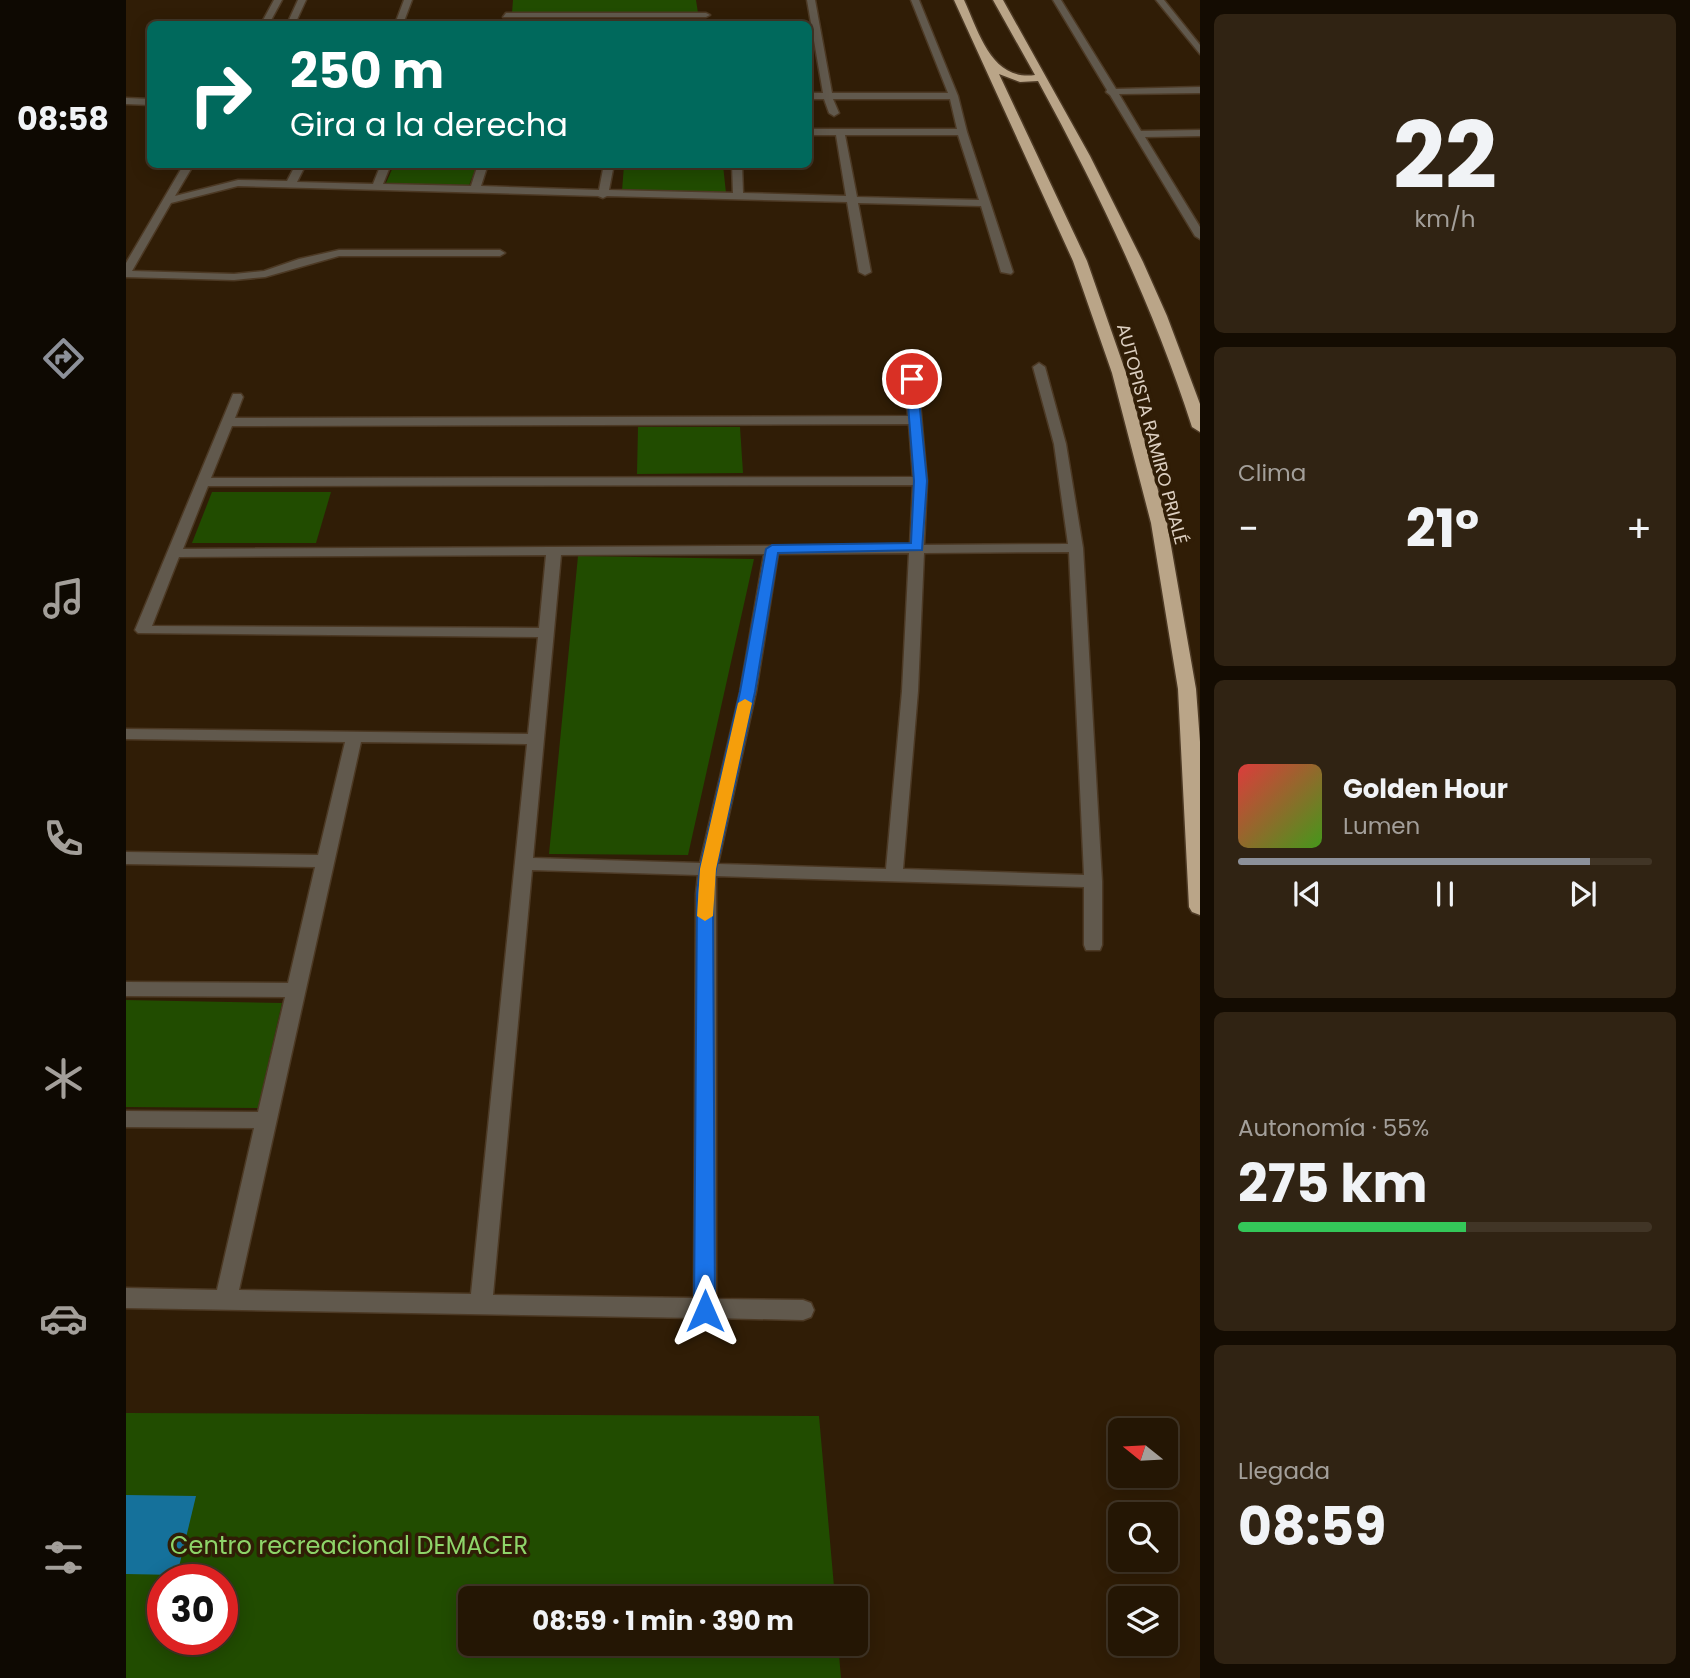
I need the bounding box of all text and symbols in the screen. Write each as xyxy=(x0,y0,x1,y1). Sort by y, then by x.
text: 250 m xyxy=(290,37,444,105)
icon: right xyxy=(175,49,266,140)
text: 22 xyxy=(1393,92,1497,220)
text: 08:58 xyxy=(17,96,109,141)
text: Gira a la derecha xyxy=(290,102,568,147)
text: km/h xyxy=(1414,203,1476,235)
street label: AUTOPISTA RAMIRO PRIALÉ xyxy=(1111,320,1194,547)
icon: directions xyxy=(39,334,88,383)
pin xyxy=(882,349,942,409)
icon: arrive xyxy=(893,360,931,398)
text: Clima xyxy=(1238,457,1306,489)
text: 21° xyxy=(1406,492,1479,565)
text: − xyxy=(1238,502,1259,555)
text: + xyxy=(1626,502,1652,555)
icon: music xyxy=(39,574,88,623)
text: Golden Hour xyxy=(1343,771,1508,807)
text: Lumen xyxy=(1343,810,1420,842)
icon: phone xyxy=(39,814,88,863)
icon: previous xyxy=(1288,875,1326,913)
icon: pause xyxy=(1426,875,1464,913)
icon: next xyxy=(1564,875,1602,913)
icon: climate xyxy=(39,1054,88,1103)
text: Autonomía · 55% xyxy=(1238,1112,1429,1144)
text: 275 km xyxy=(1238,1147,1428,1220)
position arrow xyxy=(668,1274,742,1348)
icon: car xyxy=(39,1294,88,1343)
north arrow xyxy=(1108,1418,1178,1488)
map controls xyxy=(1108,1418,1178,1656)
text: Llegada xyxy=(1238,1455,1330,1487)
text: 08:59 xyxy=(1238,1490,1386,1563)
button: search xyxy=(1108,1502,1178,1572)
park label: Centro recreacional DEMACER xyxy=(170,1529,528,1562)
icon: filters xyxy=(39,1533,88,1582)
speed limit sign: 30 xyxy=(147,1564,238,1655)
button: layers xyxy=(1108,1586,1178,1656)
text: 08:59 · 1 min · 390 m xyxy=(532,1603,794,1639)

